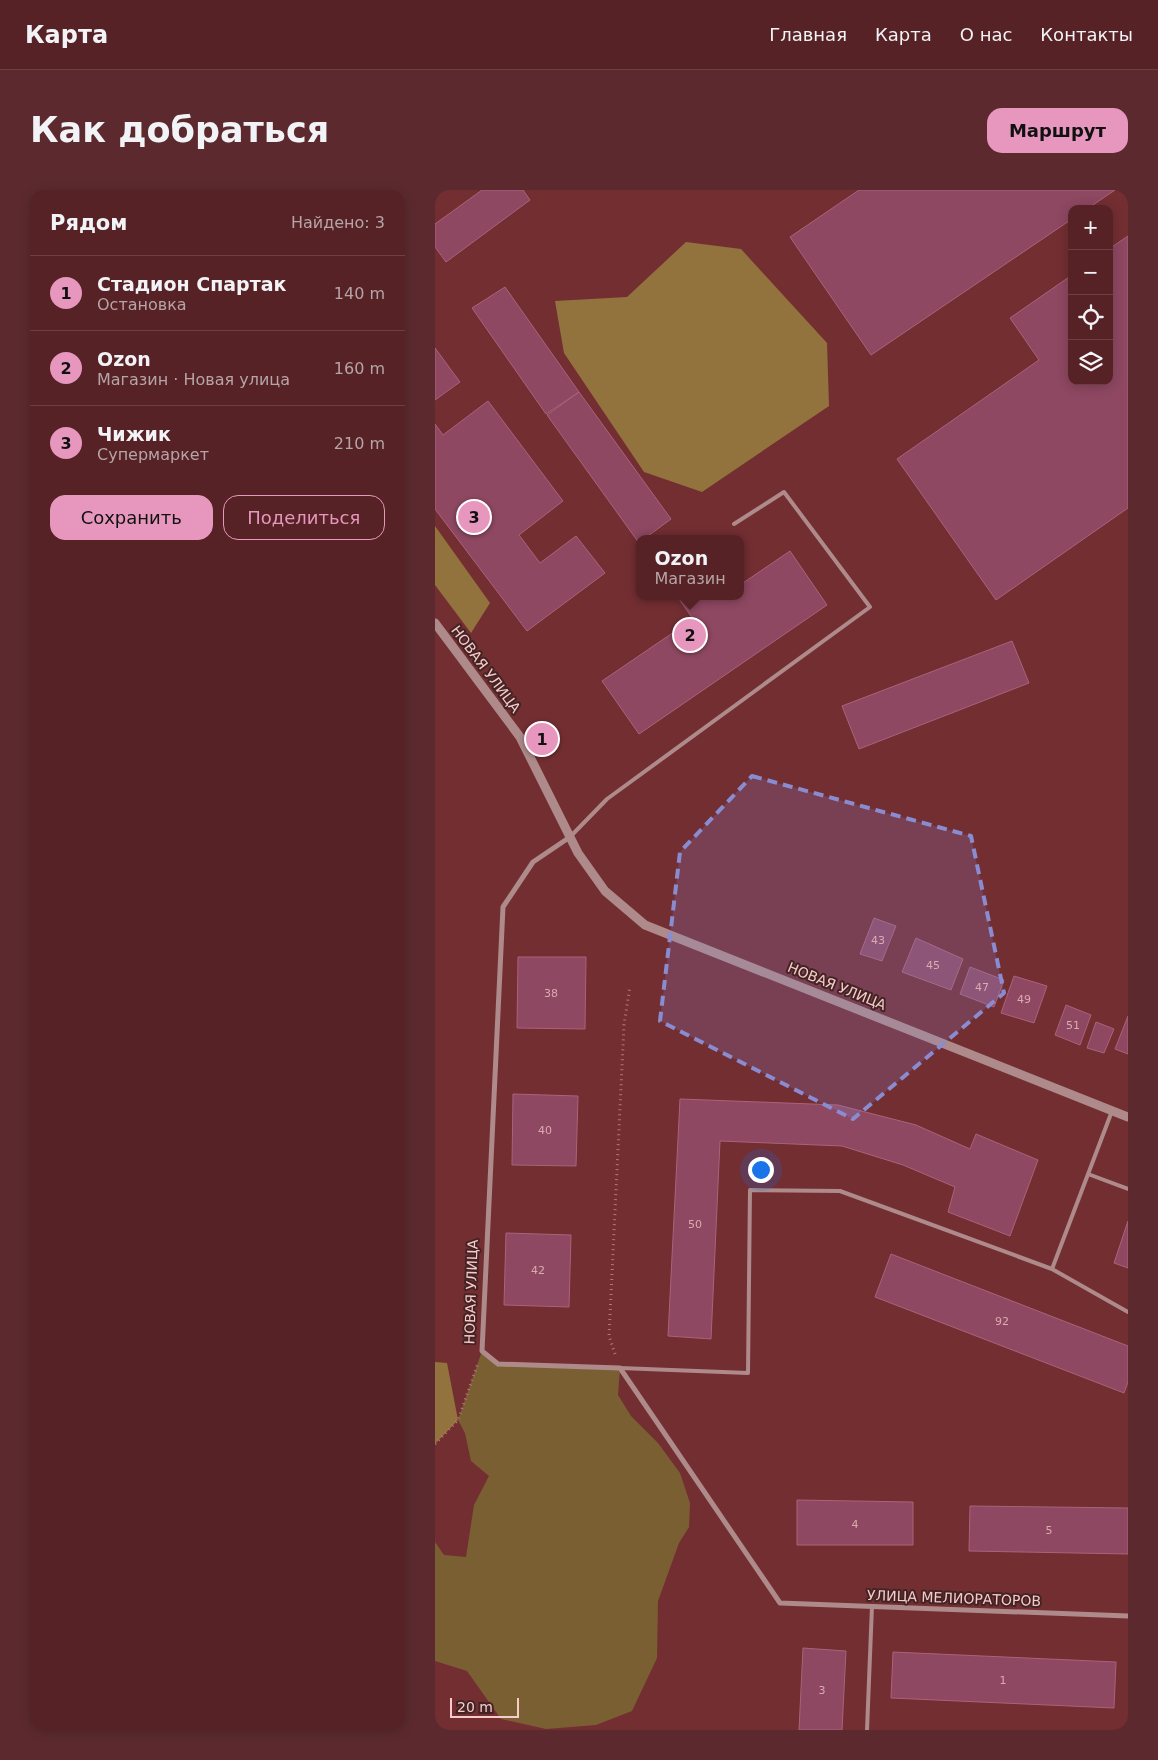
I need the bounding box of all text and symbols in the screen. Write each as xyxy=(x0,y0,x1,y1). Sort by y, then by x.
text: Карта xyxy=(25,21,108,49)
text: Главная xyxy=(769,24,847,45)
text: Карта xyxy=(875,24,932,45)
text: О нас xyxy=(960,24,1012,45)
text: Контакты xyxy=(1040,24,1133,45)
button: Маршрут xyxy=(987,108,1128,153)
text: Как добраться xyxy=(30,110,329,150)
map controls xyxy=(1068,205,1113,385)
button: + xyxy=(1068,205,1113,250)
text: Рядом xyxy=(50,211,127,235)
text: Найдено: 3 xyxy=(291,213,385,232)
button: − xyxy=(1068,250,1113,295)
text: Стадион Спартак xyxy=(97,273,286,295)
text: 1 xyxy=(60,284,72,303)
text: 140 m xyxy=(334,284,385,303)
text: Остановка xyxy=(97,295,187,314)
button: locate xyxy=(1068,295,1113,340)
button: layers xyxy=(1068,340,1113,385)
text: Ozon xyxy=(97,348,151,370)
text: 2 xyxy=(60,359,72,378)
text: 160 m xyxy=(334,359,385,378)
text: Магазин · Новая улица xyxy=(97,370,290,389)
text: Чижик xyxy=(97,423,171,445)
text: 3 xyxy=(60,434,72,453)
text: 210 m xyxy=(334,434,385,453)
text: Супермаркет xyxy=(97,445,209,464)
button: Сохранить xyxy=(50,495,213,540)
button: Поделиться xyxy=(223,495,385,540)
pin: 3 xyxy=(458,498,490,536)
popup xyxy=(636,535,744,600)
text: Ozon xyxy=(654,547,708,569)
text: Магазин xyxy=(654,569,726,588)
pin: 2 xyxy=(674,616,706,654)
street label: НОВАЯ УЛИЦА xyxy=(448,622,524,716)
pin: 1 xyxy=(526,720,558,758)
house number: 43 xyxy=(871,934,885,947)
street label: НОВАЯ УЛИЦА xyxy=(785,959,889,1013)
house number: 45 xyxy=(926,959,940,972)
house number: 47 xyxy=(975,981,989,994)
house number: 38 xyxy=(544,987,558,1000)
house number: 49 xyxy=(1017,993,1031,1006)
house number: 51 xyxy=(1066,1019,1080,1032)
house number: 40 xyxy=(538,1124,552,1137)
your location xyxy=(748,1157,774,1183)
house number: 50 xyxy=(688,1218,702,1231)
street label: НОВАЯ УЛИЦА xyxy=(461,1239,481,1345)
house number: 42 xyxy=(531,1264,545,1277)
house number: 92 xyxy=(995,1315,1009,1328)
house number: 4 xyxy=(852,1518,859,1531)
house number: 5 xyxy=(1046,1524,1053,1537)
street label: УЛИЦА МЕЛИОРАТОРОВ xyxy=(867,1587,1041,1609)
house number: 1 xyxy=(1000,1674,1007,1687)
house number: 3 xyxy=(819,1684,826,1697)
scale bar xyxy=(450,1695,519,1718)
text: 20 m xyxy=(457,1699,493,1715)

